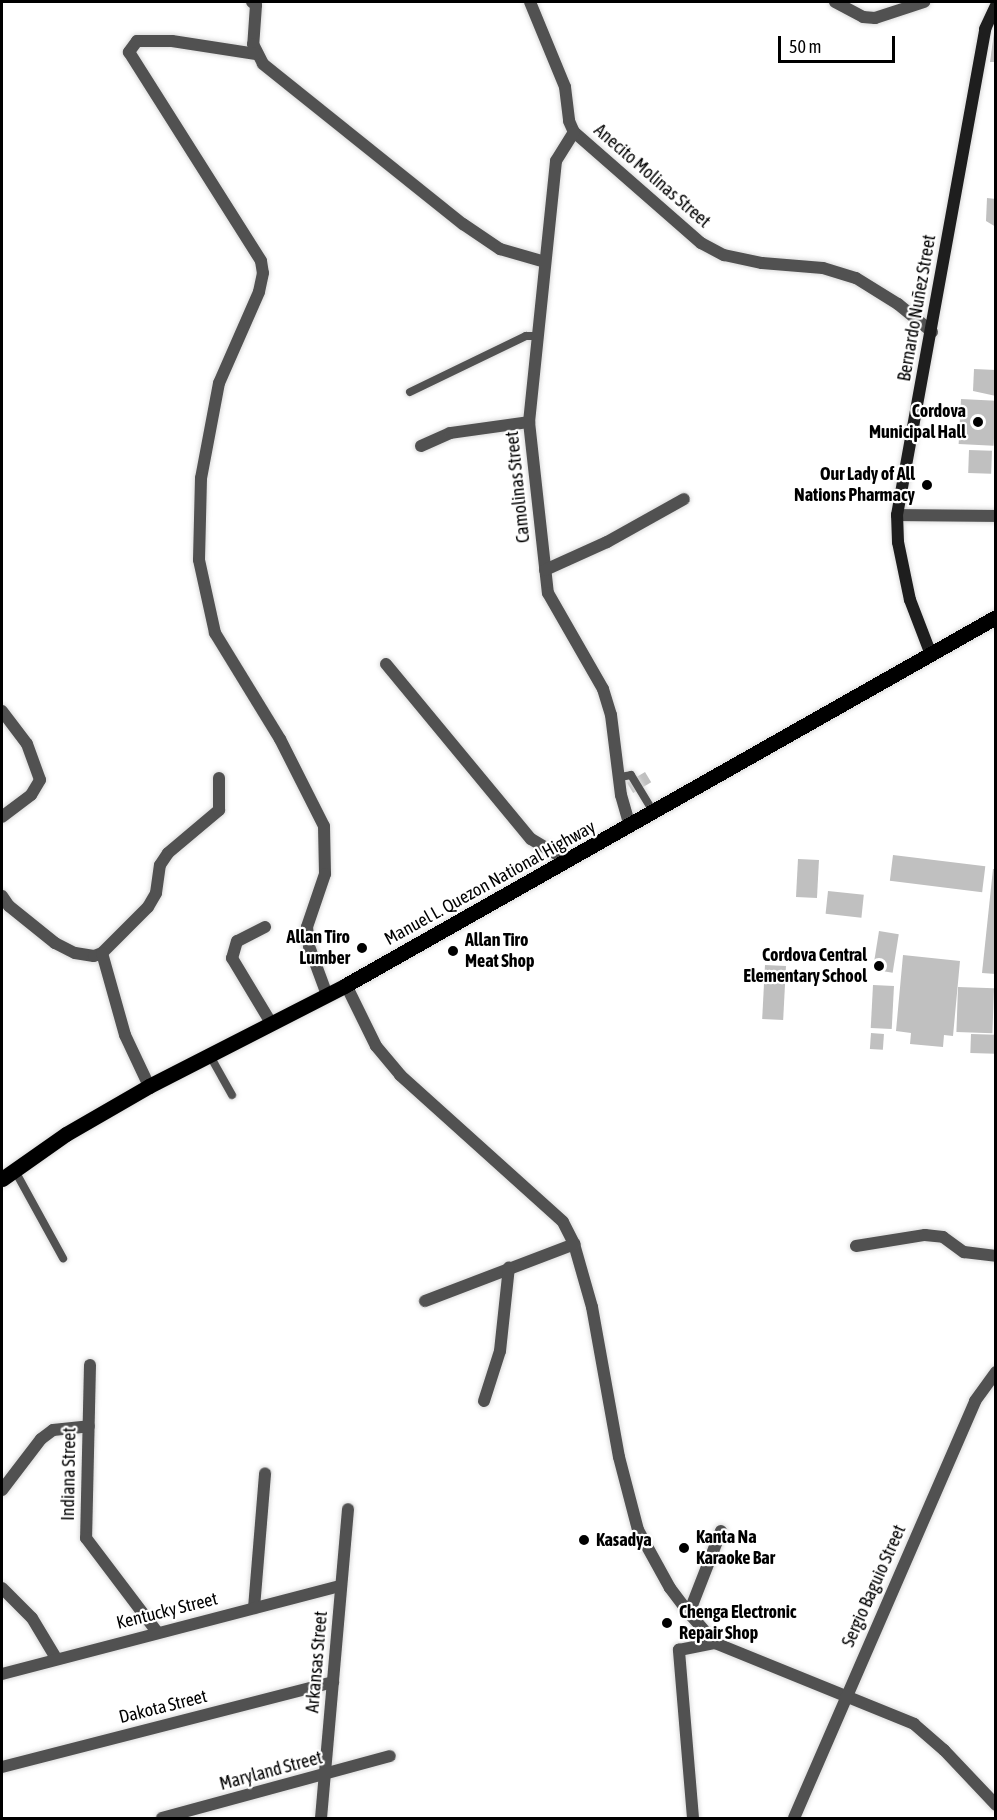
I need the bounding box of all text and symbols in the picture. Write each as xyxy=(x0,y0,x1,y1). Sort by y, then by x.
scale bar xyxy=(781,24,898,62)
text: 50 m xyxy=(789,36,821,57)
street label: Anecito Molinas Street xyxy=(589,120,715,232)
street label: Bernardo Nuñez Street xyxy=(893,233,941,383)
place label: Cordova Municipal Hall xyxy=(869,401,966,444)
marker: Cordova Municipal Hall xyxy=(971,415,985,429)
street label: Camolinas Street xyxy=(501,430,535,544)
place label: Our Lady of All Nations Pharmacy xyxy=(794,464,915,506)
marker: Our Lady of All Nations Pharmacy xyxy=(920,478,934,492)
street label: Manuel L. Quezon National Highway xyxy=(381,816,599,950)
place label: Allan Tiro Lumber xyxy=(287,927,350,970)
place label: Allan Tiro Meat Shop xyxy=(465,930,535,972)
marker: Allan Tiro Lumber xyxy=(355,941,369,955)
marker: Allan Tiro Meat Shop xyxy=(446,944,460,958)
place label: Cordova Central Elementary School xyxy=(743,945,867,988)
marker: Cordova Central Elementary School xyxy=(872,959,886,973)
street label: Indiana Street xyxy=(57,1427,81,1521)
street label: Sergio Baguio Street xyxy=(837,1522,911,1650)
place label: Kanta Na Karaoke Bar xyxy=(696,1527,775,1570)
place label: Kasadya xyxy=(596,1529,652,1551)
marker: Kasadya xyxy=(577,1533,591,1547)
marker: Kanta Na Karaoke Bar xyxy=(677,1541,691,1555)
street label: Kentucky Street xyxy=(114,1588,220,1634)
place label: Chenga Electronic Repair Shop xyxy=(679,1602,796,1644)
street label: Arkansas Street xyxy=(302,1610,332,1714)
marker: Chenga Electronic Repair Shop xyxy=(660,1616,674,1630)
street label: Dakota Street xyxy=(117,1686,209,1728)
street label: Maryland Street xyxy=(217,1747,325,1795)

